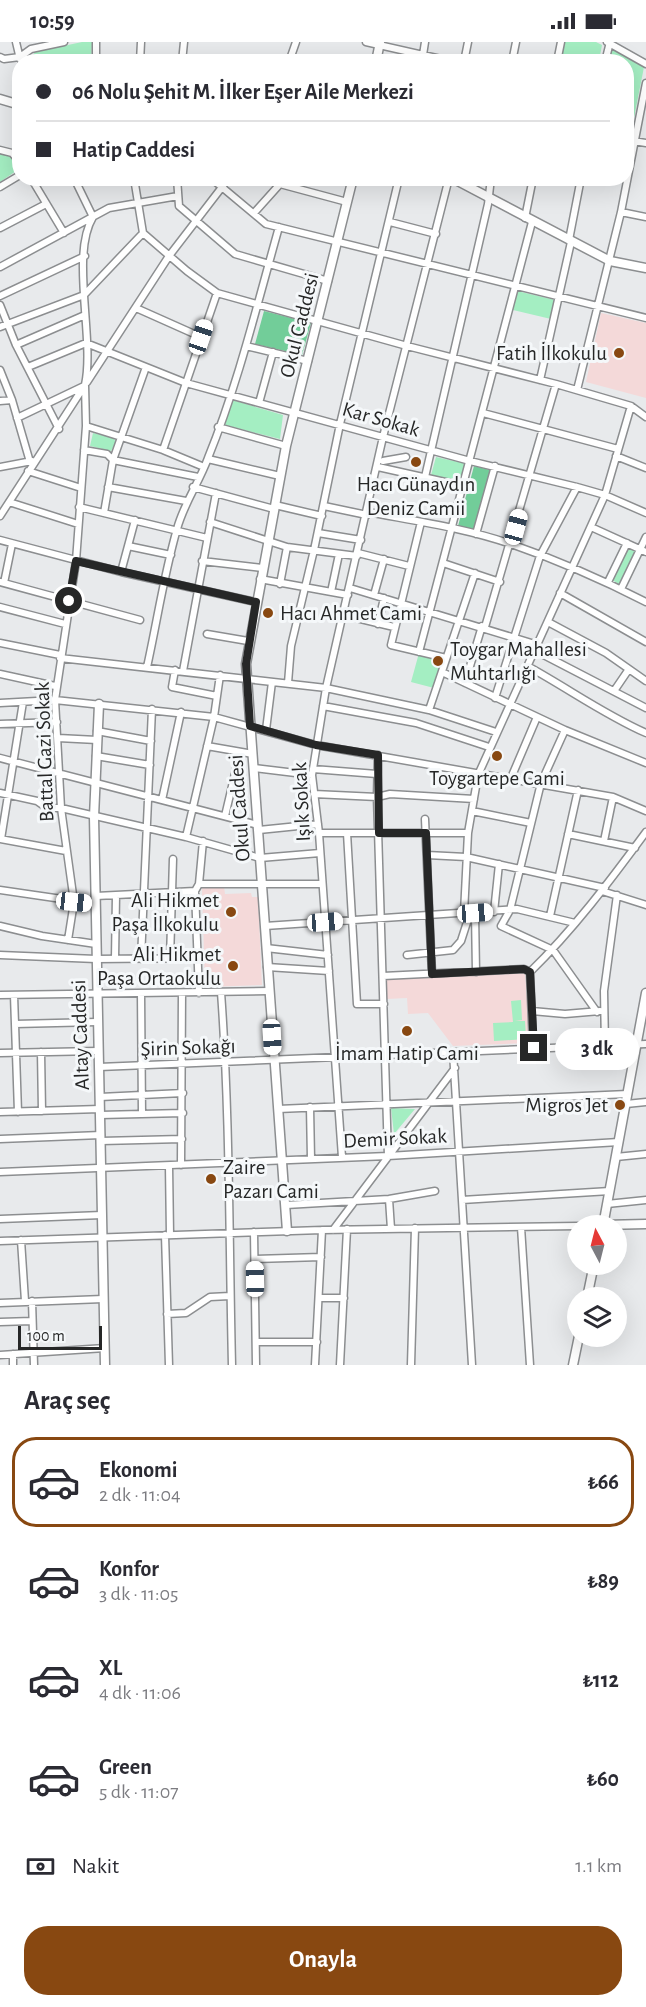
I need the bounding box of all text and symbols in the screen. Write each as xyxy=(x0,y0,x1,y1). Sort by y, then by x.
text: 10:59 xyxy=(30,10,75,32)
text: 06 Nolu Şehit M. İlker Eşer Aile Merkezi xyxy=(72,81,414,103)
text: Hatip Caddesi xyxy=(72,139,195,161)
street label: Okul Caddesi xyxy=(276,271,323,380)
car xyxy=(187,317,215,357)
place label: Fatih İlkokulu xyxy=(496,342,607,364)
marker: Fatih İlkokulu xyxy=(612,346,626,360)
street label: Kar Sokak xyxy=(340,398,422,441)
marker: Hacı Günaydın Deniz Camii xyxy=(409,455,423,469)
place label: Hacı Günaydın Deniz Camii xyxy=(357,474,475,519)
car xyxy=(503,507,529,547)
route start xyxy=(55,587,82,614)
place label: Hacı Ahmet Cami xyxy=(280,603,422,624)
marker: Hacı Ahmet Cami xyxy=(261,606,275,620)
place label: Toygar Mahallesi Muhtarlığı xyxy=(450,639,587,684)
marker: Toygar Mahallesi Muhtarlığı xyxy=(431,654,445,668)
street label: Battal Gazi Sokak xyxy=(32,681,57,822)
marker: Toygartepe Cami xyxy=(490,749,504,763)
street label: Okul Caddesi xyxy=(225,754,254,862)
street label: Işık Sokak xyxy=(289,761,314,842)
place label: Toygartepe Cami xyxy=(429,768,565,789)
place label: Ali Hikmet Paşa İlkokulu xyxy=(111,890,219,935)
car xyxy=(55,891,93,913)
car xyxy=(456,903,494,923)
marker: Ali Hikmet Paşa İlkokulu xyxy=(224,905,238,919)
car xyxy=(306,912,344,932)
place label: Ali Hikmet Paşa Ortaokulu xyxy=(97,944,221,989)
marker: Ali Hikmet Paşa Ortaokulu xyxy=(226,959,240,973)
street label: Altay Caddesi xyxy=(68,979,93,1091)
car xyxy=(262,1019,282,1055)
marker: İmam Hatip Cami xyxy=(400,1024,414,1038)
callout: 3 dk xyxy=(555,1027,639,1069)
route end xyxy=(520,1034,547,1061)
street label: Şirin Sokağı xyxy=(140,1035,236,1060)
text: 3 dk xyxy=(581,1039,613,1059)
place label: İmam Hatip Cami xyxy=(335,1042,479,1064)
place label: Migros Jet xyxy=(525,1095,608,1116)
marker: Migros Jet xyxy=(613,1098,627,1112)
street label: Demir Sokak xyxy=(343,1125,448,1152)
place label: Zaire Pazarı Cami xyxy=(223,1157,319,1202)
marker: Zaire Pazarı Cami xyxy=(204,1172,218,1186)
north arrow xyxy=(567,1215,627,1275)
map controls xyxy=(567,1215,627,1347)
car xyxy=(246,1261,264,1297)
button: layers xyxy=(567,1287,627,1347)
scale bar xyxy=(18,1323,102,1350)
text: 100 m xyxy=(27,1328,65,1344)
text: Araç seç xyxy=(24,1387,110,1414)
icon: car xyxy=(27,1455,81,1509)
text: Ekonomi xyxy=(99,1459,178,1481)
text: ₺66 xyxy=(587,1471,619,1493)
text: 2 dk · 11:04 xyxy=(99,1485,181,1505)
icon: car xyxy=(27,1554,81,1608)
text: Konfor xyxy=(99,1558,159,1580)
text: ₺89 xyxy=(587,1570,619,1592)
text: 3 dk · 11:05 xyxy=(99,1584,178,1604)
icon: car xyxy=(27,1653,81,1707)
text: XL xyxy=(99,1657,122,1679)
text: ₺112 xyxy=(582,1669,619,1691)
text: 4 dk · 11:06 xyxy=(99,1683,181,1703)
icon: car xyxy=(27,1752,81,1806)
text: Green xyxy=(99,1756,152,1778)
text: ₺60 xyxy=(587,1768,619,1790)
text: 5 dk · 11:07 xyxy=(99,1782,179,1802)
icon: cash xyxy=(24,1850,57,1883)
text: Nakit xyxy=(72,1855,119,1877)
text: 1.1 km xyxy=(575,1856,622,1876)
button: Onayla xyxy=(24,1926,622,1995)

